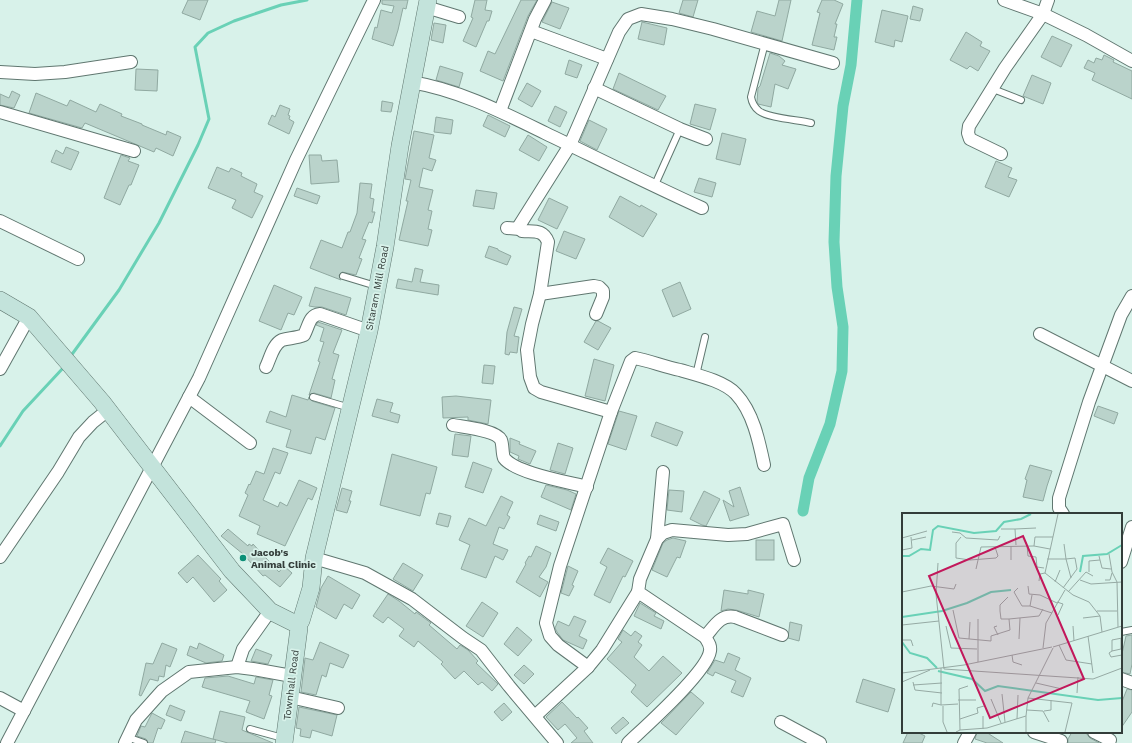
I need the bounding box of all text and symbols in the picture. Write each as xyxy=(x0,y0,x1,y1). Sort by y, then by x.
street label: Sitaram Mill Road xyxy=(363,245,391,331)
inset map xyxy=(902,513,1122,733)
place label: Jacob's Animal Clinic xyxy=(251,547,316,570)
marker: Jacob's Animal Clinic xyxy=(238,553,248,563)
street label: Townhall Road xyxy=(281,649,301,721)

